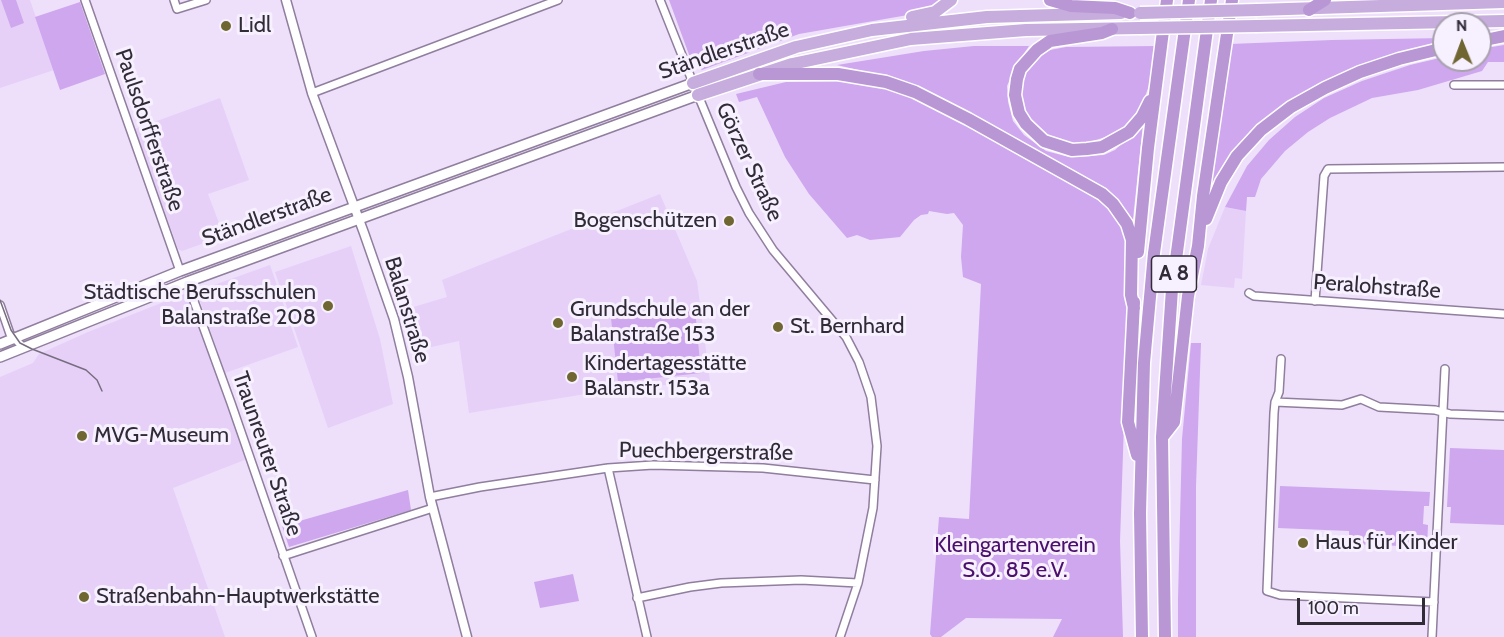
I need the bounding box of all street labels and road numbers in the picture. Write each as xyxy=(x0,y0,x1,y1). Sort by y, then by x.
street label: Ständlerstraße xyxy=(655,16,793,86)
street label: Paulsdorfferstraße xyxy=(109,45,189,215)
street label: Görzer Straße xyxy=(710,98,788,226)
street label: Ständlerstraße xyxy=(199,181,335,253)
street label: Balanstraße xyxy=(378,254,436,366)
road number: A 8 xyxy=(1152,256,1196,292)
street label: Peralohstraße xyxy=(1312,269,1442,305)
street label: Traunreuter Straße xyxy=(227,368,307,540)
street label: Puechbergerstraße xyxy=(619,437,793,467)

